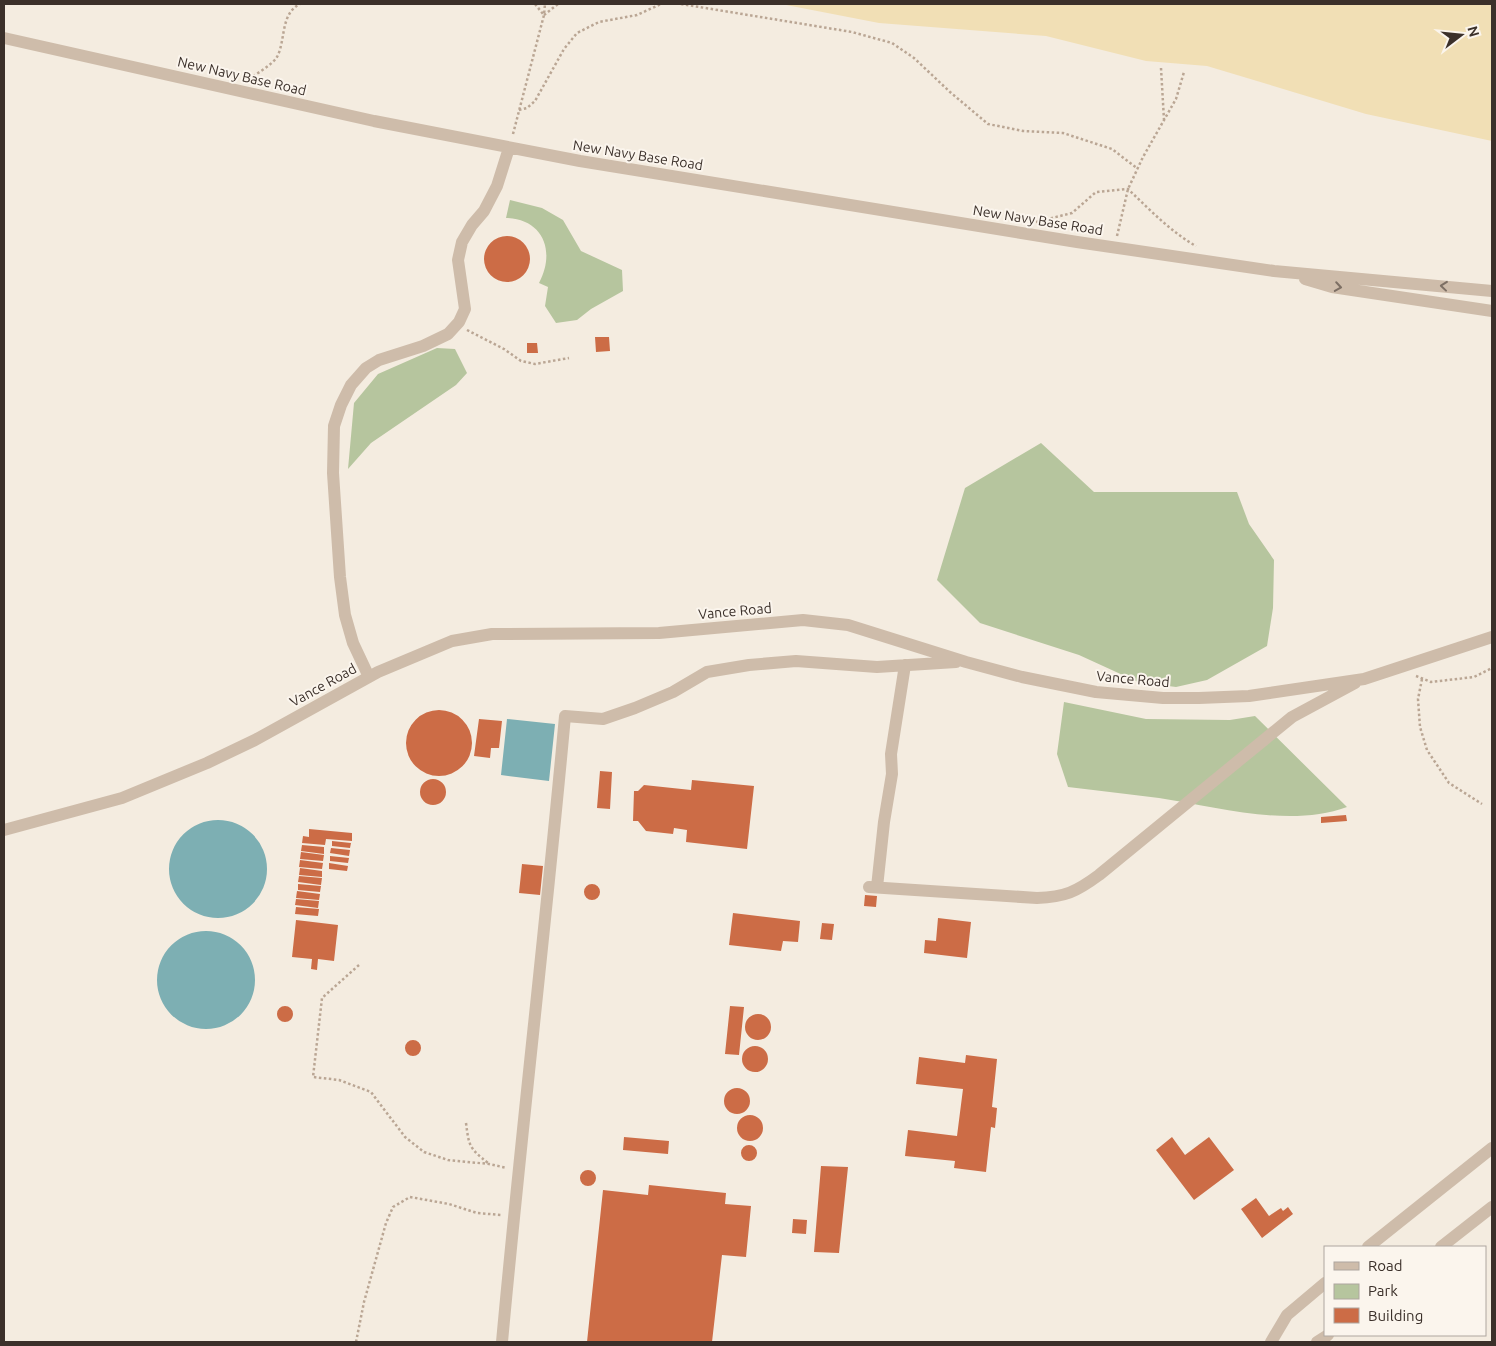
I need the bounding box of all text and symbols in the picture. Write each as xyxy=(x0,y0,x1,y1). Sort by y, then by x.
north arrow xyxy=(1436,10,1486,60)
text: N xyxy=(1464,24,1483,39)
street label: New Navy Base Road xyxy=(176,53,308,99)
street label: New Navy Base Road xyxy=(572,137,704,173)
street label: New Navy Base Road xyxy=(972,202,1104,238)
one-way arrow xyxy=(1439,281,1447,292)
one-way arrow xyxy=(1333,282,1342,292)
street label: Vance Road xyxy=(698,600,772,622)
street label: Vance Road xyxy=(287,660,359,710)
street label: Vance Road xyxy=(1096,668,1170,690)
legend xyxy=(1324,1246,1486,1336)
text: Road xyxy=(1368,1257,1403,1274)
text: Park xyxy=(1368,1282,1398,1299)
text: Building xyxy=(1368,1307,1423,1324)

